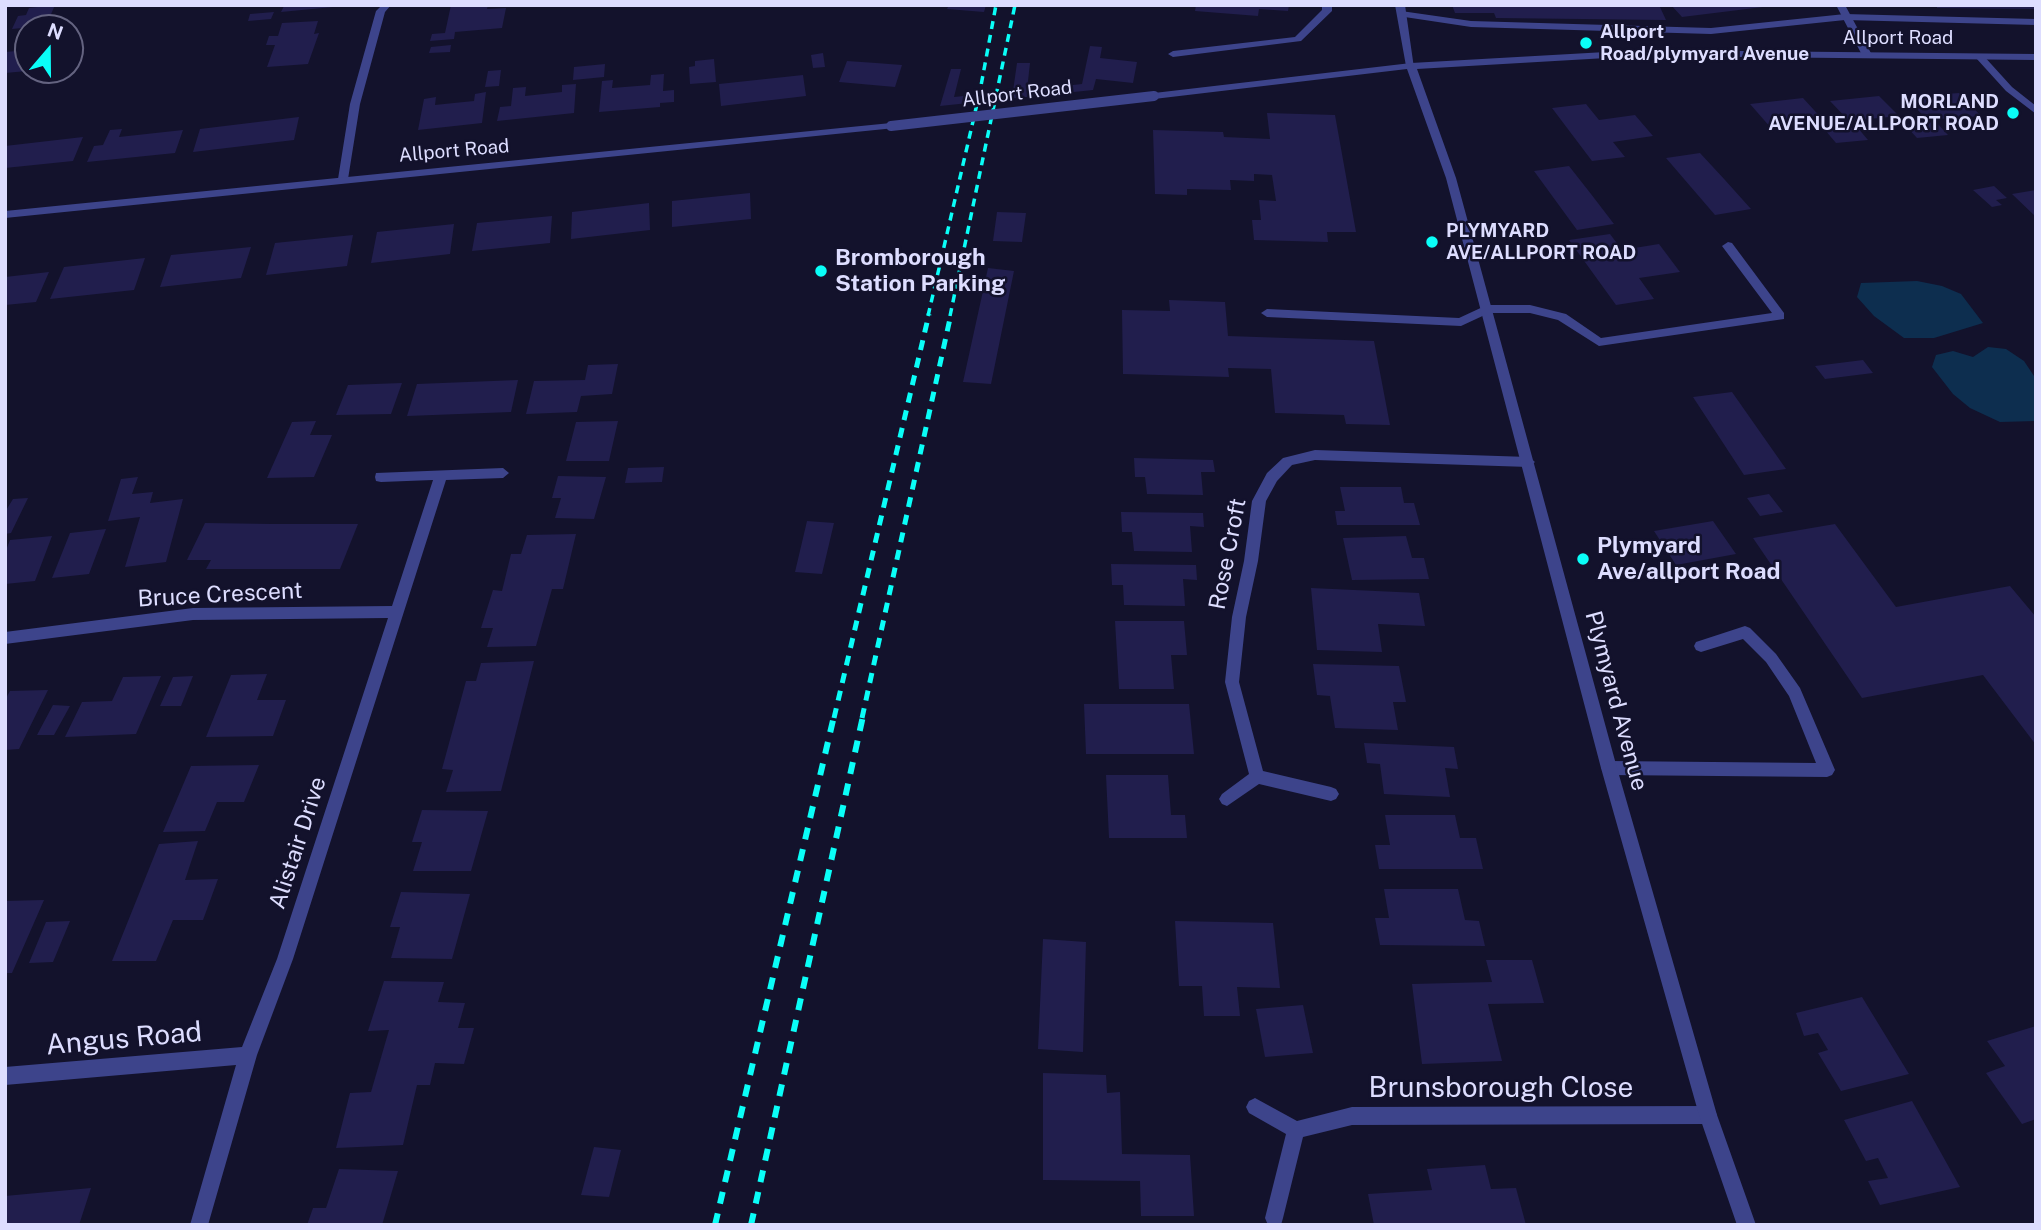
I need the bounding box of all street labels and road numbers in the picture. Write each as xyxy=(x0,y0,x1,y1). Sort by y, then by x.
street label: Allport Road xyxy=(1843,27,1953,49)
street label: Allport Road xyxy=(961,76,1073,112)
street label: Allport Road xyxy=(398,135,510,167)
street label: Rose Croft xyxy=(1204,496,1252,612)
street label: Bruce Crescent xyxy=(137,577,303,613)
street label: Plymyard Avenue xyxy=(1579,608,1653,794)
street label: Alistair Drive xyxy=(264,773,332,913)
street label: Angus Road xyxy=(45,1015,203,1063)
street label: Brunsborough Close xyxy=(1369,1071,1633,1105)

